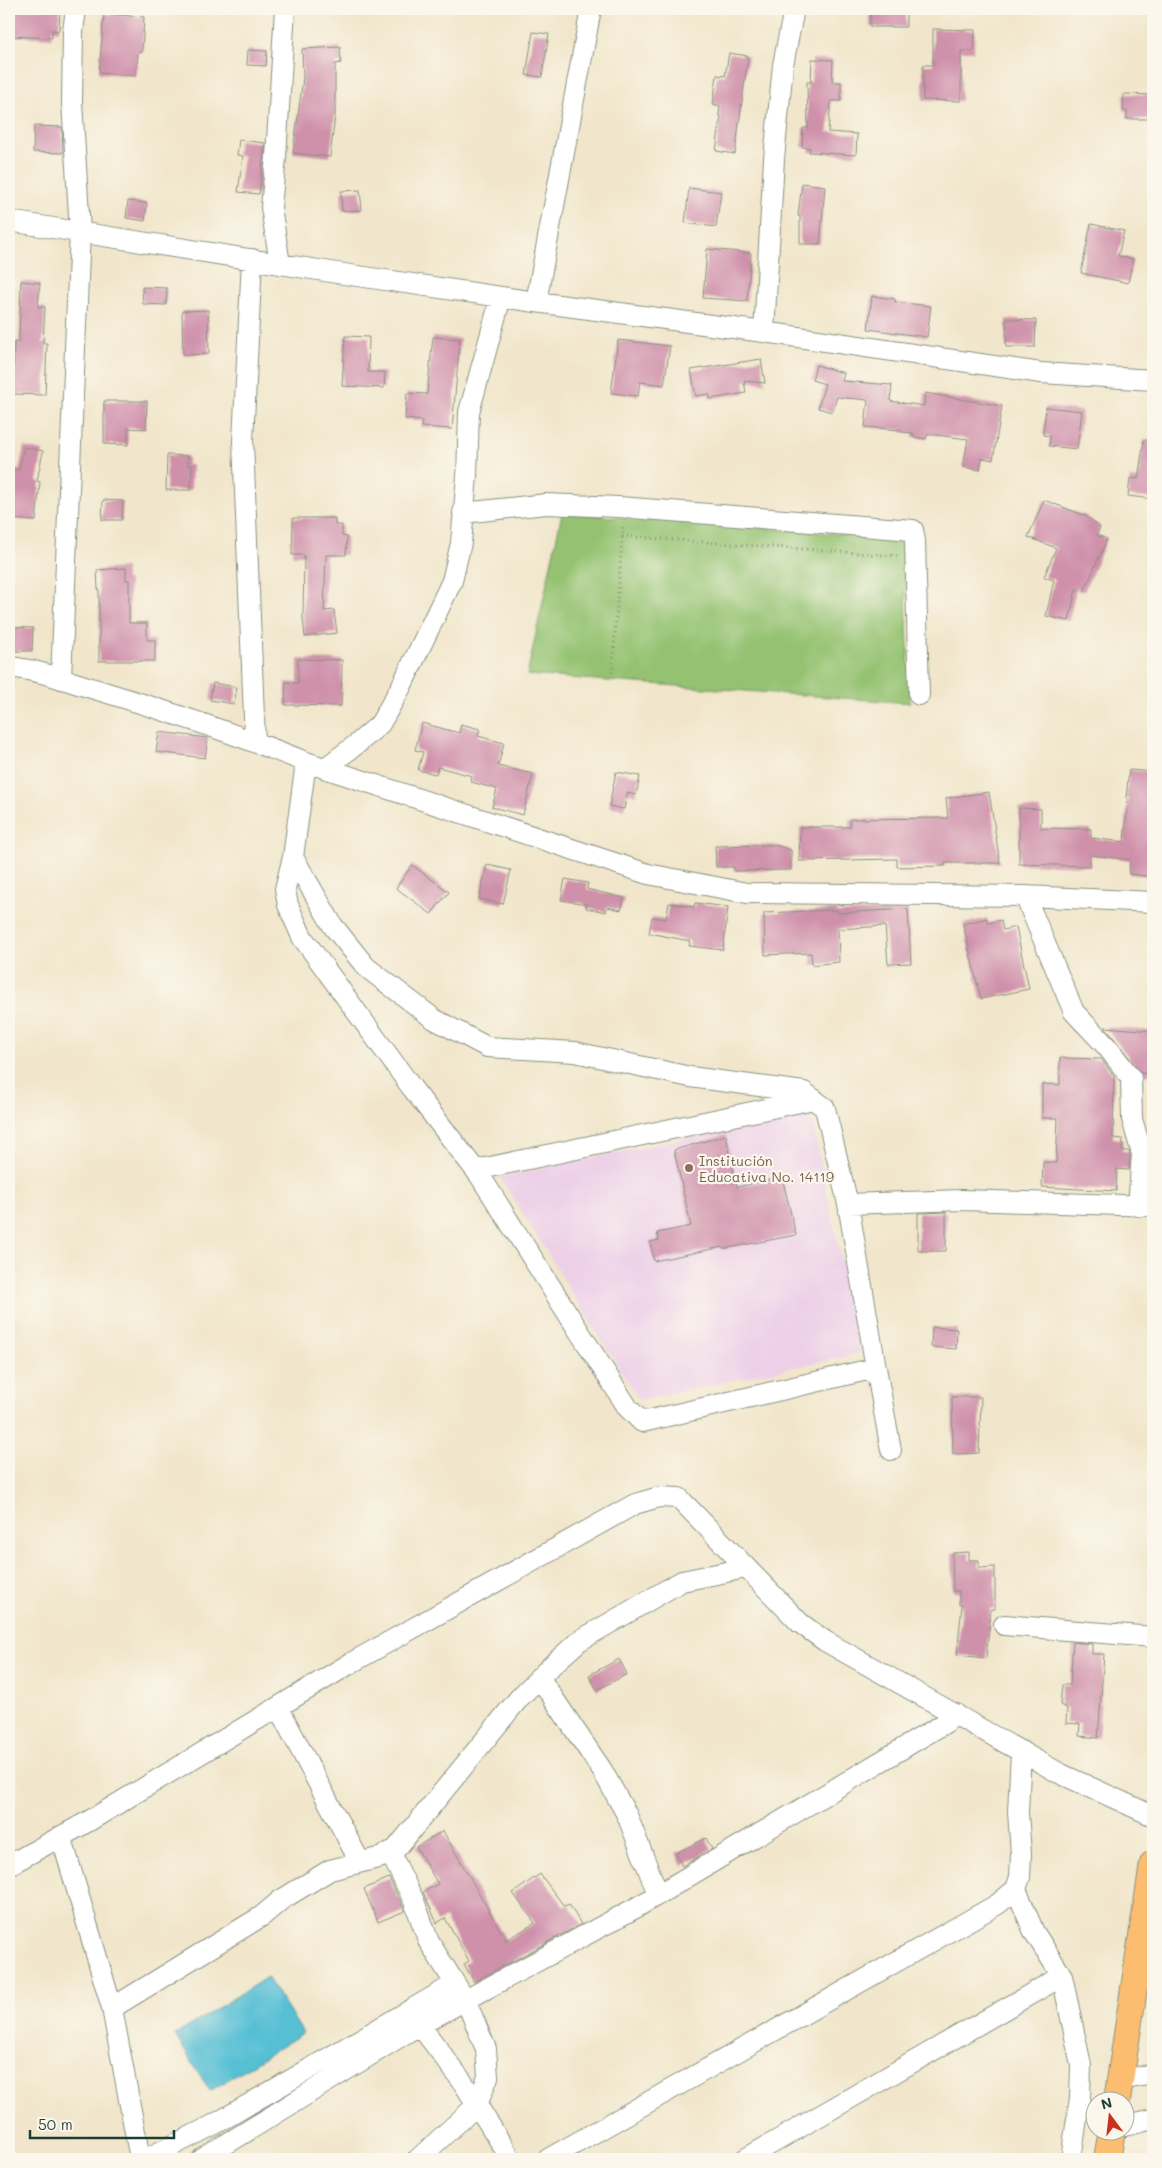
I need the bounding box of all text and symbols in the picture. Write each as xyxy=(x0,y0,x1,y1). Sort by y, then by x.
place label: Institución Educativa No. 14119 xyxy=(699,1151,834,1186)
marker: Institución Educativa No. 14119 xyxy=(683,1162,695,1174)
north arrow xyxy=(1084,2090,1134,2140)
text: N xyxy=(1099,2092,1114,2114)
scale bar xyxy=(30,2108,174,2140)
text: 50 m xyxy=(38,2114,73,2134)

